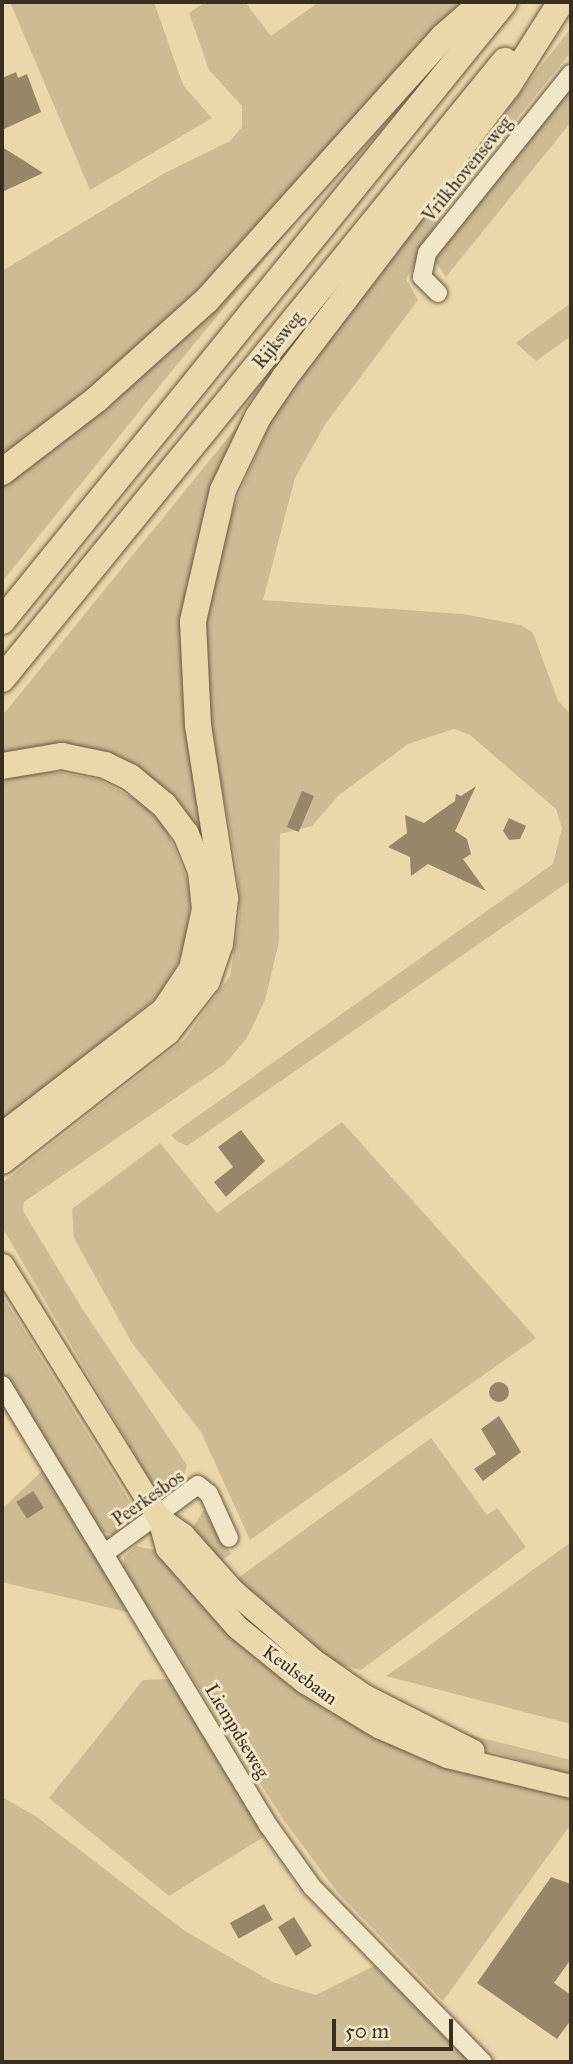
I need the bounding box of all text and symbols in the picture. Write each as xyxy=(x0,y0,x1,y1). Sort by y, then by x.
street label: Vrilkhovenseweg xyxy=(417,112,517,226)
street label: Rijksweg xyxy=(248,306,308,374)
street label: Peerkesbos xyxy=(108,1465,188,1531)
street label: Keulsebaan xyxy=(258,1640,342,1710)
street label: Liempdseweg xyxy=(200,1680,274,1782)
scale bar xyxy=(335,2004,456,2048)
text: 50 m xyxy=(345,2018,389,2044)

